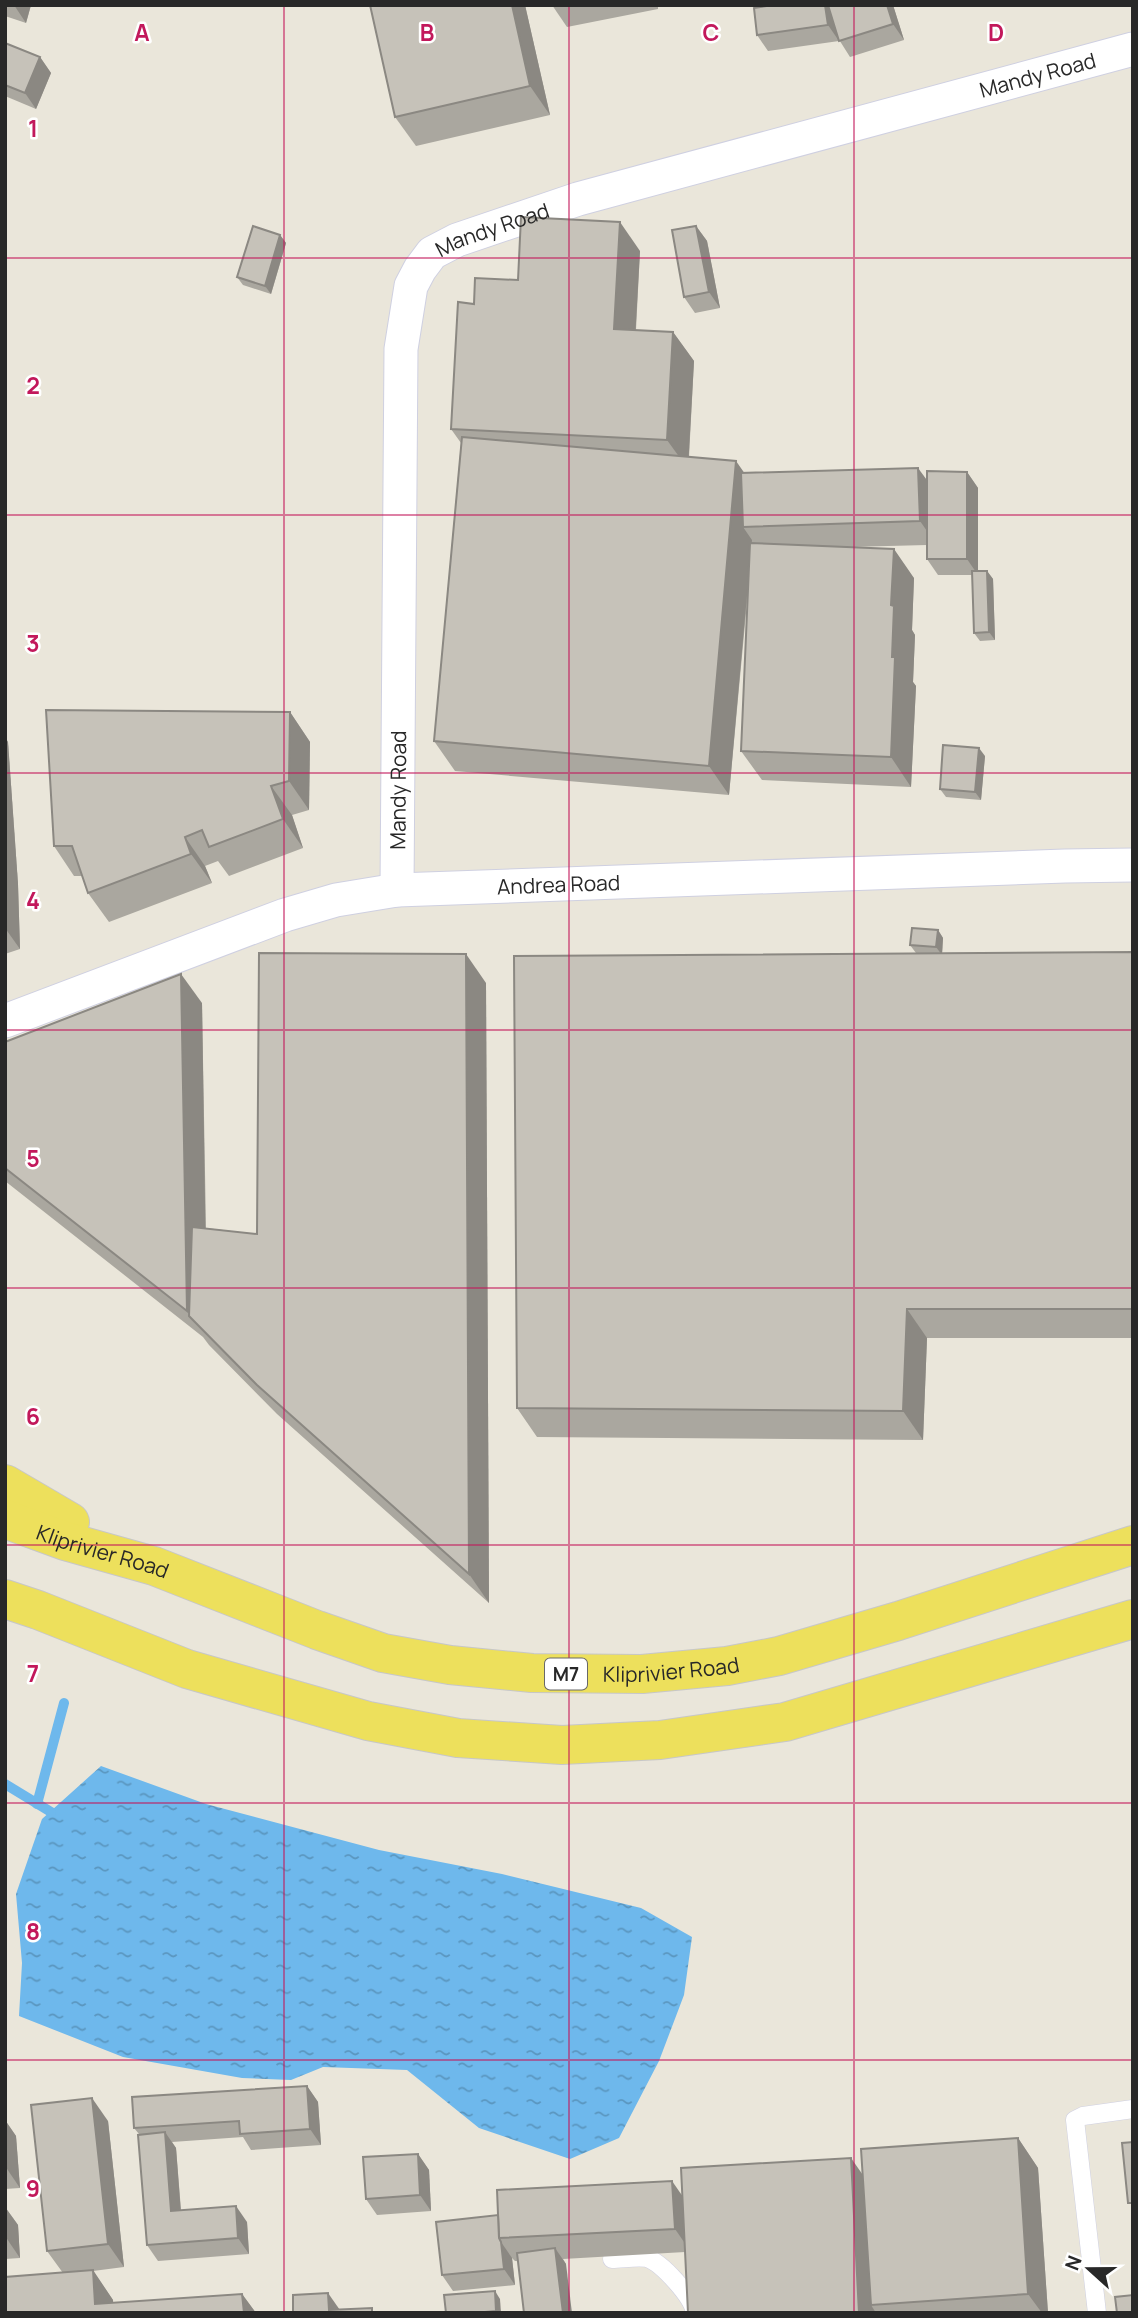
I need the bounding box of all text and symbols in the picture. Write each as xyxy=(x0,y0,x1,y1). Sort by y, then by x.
text: A xyxy=(134,16,150,48)
text: B xyxy=(420,16,434,48)
text: C xyxy=(703,16,720,48)
text: D xyxy=(988,16,1004,48)
street label: Mandy Road xyxy=(976,46,1099,104)
text: 1 xyxy=(28,112,38,144)
street label: Mandy Road xyxy=(430,196,553,263)
text: 2 xyxy=(26,369,40,401)
text: 3 xyxy=(26,627,40,659)
street label: Mandy Road xyxy=(383,730,412,850)
street label: Andrea Road xyxy=(496,868,621,900)
text: 4 xyxy=(26,884,40,916)
text: 5 xyxy=(26,1142,40,1174)
text: 6 xyxy=(26,1400,40,1432)
street label: Kliprivier Road xyxy=(33,1518,173,1585)
street label: Kliprivier Road xyxy=(603,1650,742,1688)
text: 7 xyxy=(27,1657,39,1689)
road number: M7 xyxy=(545,1658,587,1690)
text: 8 xyxy=(26,1915,40,1947)
text: 9 xyxy=(26,2172,40,2204)
north arrow xyxy=(1054,2234,1124,2304)
text: N xyxy=(1059,2252,1088,2274)

